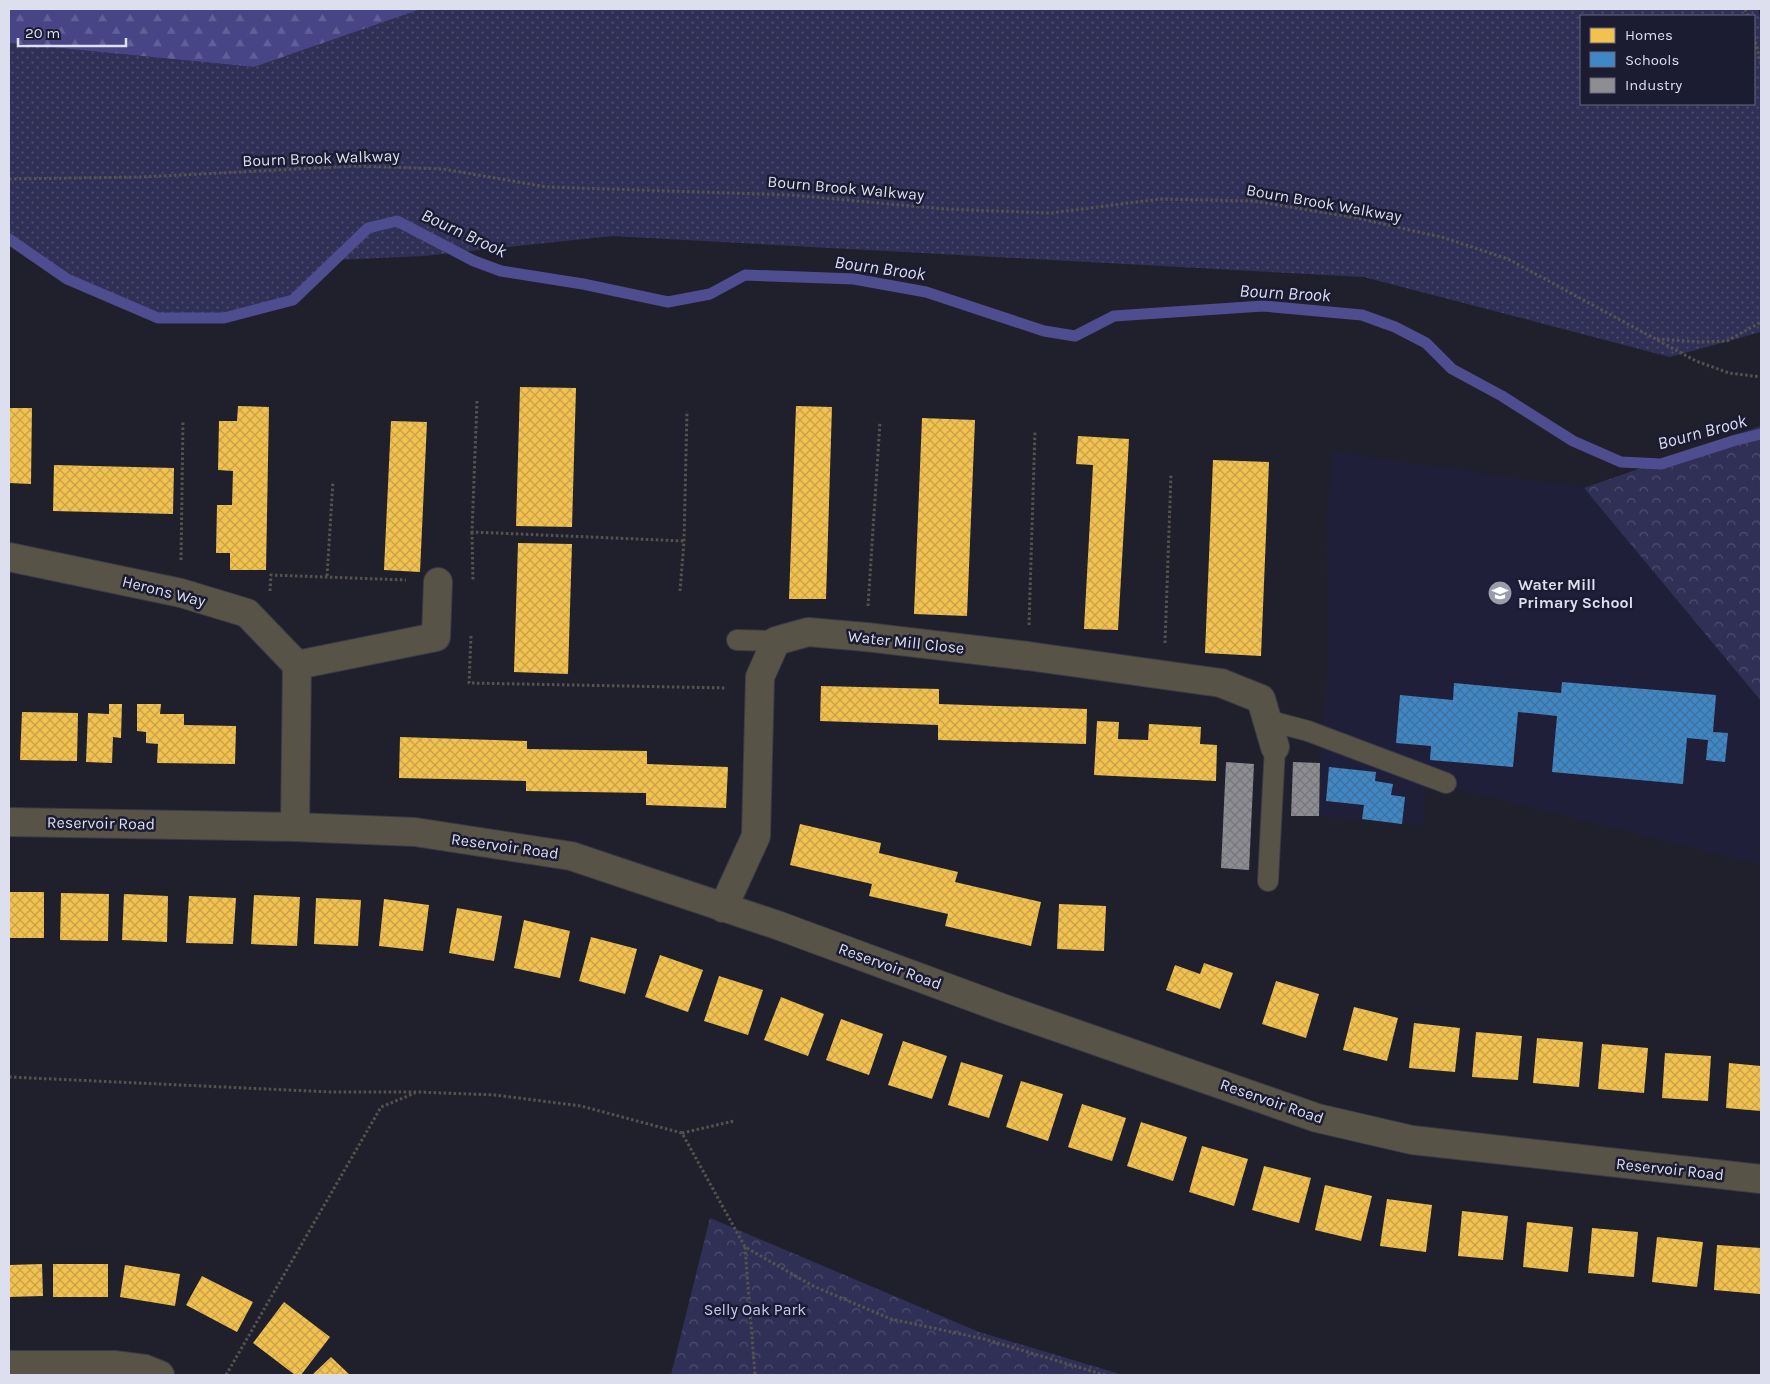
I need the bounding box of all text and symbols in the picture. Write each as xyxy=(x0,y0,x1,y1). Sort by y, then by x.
scale bar xyxy=(18,15,125,47)
legend xyxy=(1580,15,1755,105)
text: 20 m xyxy=(25,24,60,42)
text: Homes xyxy=(1625,26,1673,44)
text: Schools xyxy=(1625,51,1679,69)
text: Industry xyxy=(1625,76,1682,94)
street label: Bourn Brook Walkway xyxy=(242,146,401,170)
street label: Bourn Brook Walkway xyxy=(767,172,926,204)
street label: Bourn Brook Walkway xyxy=(1245,180,1404,226)
water label: Bourn Brook xyxy=(418,204,511,263)
water label: Bourn Brook xyxy=(833,251,928,285)
water label: Bourn Brook xyxy=(1239,280,1332,306)
water label: Bourn Brook xyxy=(1655,409,1750,454)
street label: Herons Way xyxy=(120,571,208,611)
place label: Water Mill Primary School xyxy=(1518,575,1633,612)
school or university icon: Water Mill Primary School xyxy=(1487,580,1513,606)
street label: Water Mill Close xyxy=(847,626,965,658)
street label: Reservoir Road xyxy=(47,813,155,833)
street label: Reservoir Road xyxy=(450,829,560,863)
street label: Reservoir Road xyxy=(836,939,944,993)
street label: Reservoir Road xyxy=(1218,1074,1326,1128)
street label: Reservoir Road xyxy=(1615,1154,1725,1184)
park label: Selly Oak Park xyxy=(704,1300,806,1319)

